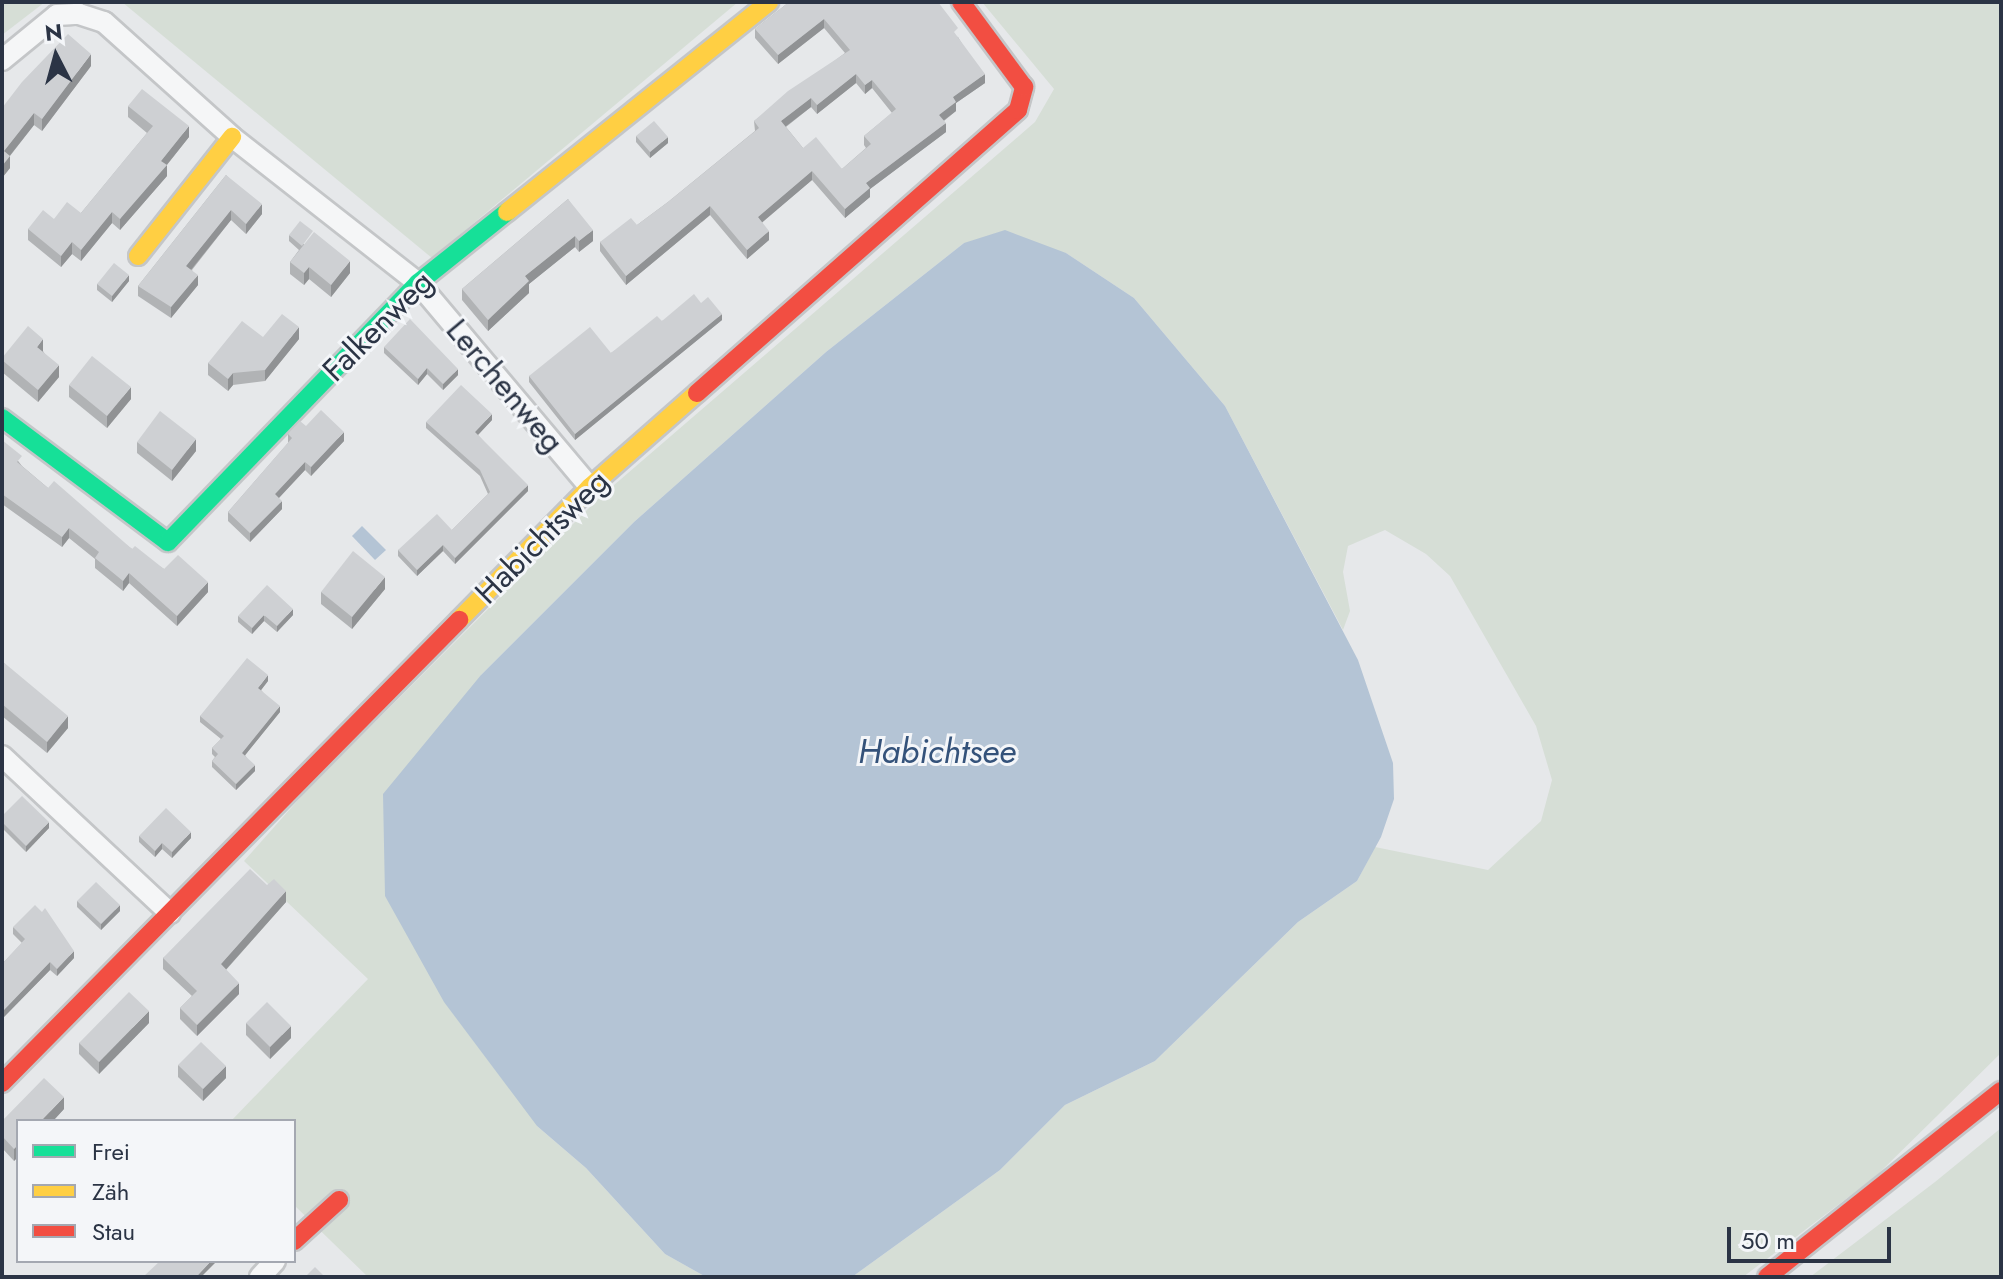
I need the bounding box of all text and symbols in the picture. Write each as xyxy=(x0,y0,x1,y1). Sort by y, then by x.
text: N xyxy=(43,15,64,49)
north arrow xyxy=(16,16,96,96)
street label: Falkenweg xyxy=(315,263,441,389)
street label: Lerchenweg xyxy=(438,311,572,461)
street label: Habichtsweg xyxy=(467,462,617,612)
water label: Habichtsee xyxy=(858,732,1016,772)
legend xyxy=(16,1119,296,1263)
text: Frei xyxy=(92,1134,130,1169)
text: Zäh xyxy=(92,1174,129,1209)
scale bar xyxy=(1731,1211,1895,1261)
text: Stau xyxy=(92,1214,135,1249)
text: 50 m xyxy=(1741,1223,1795,1258)

